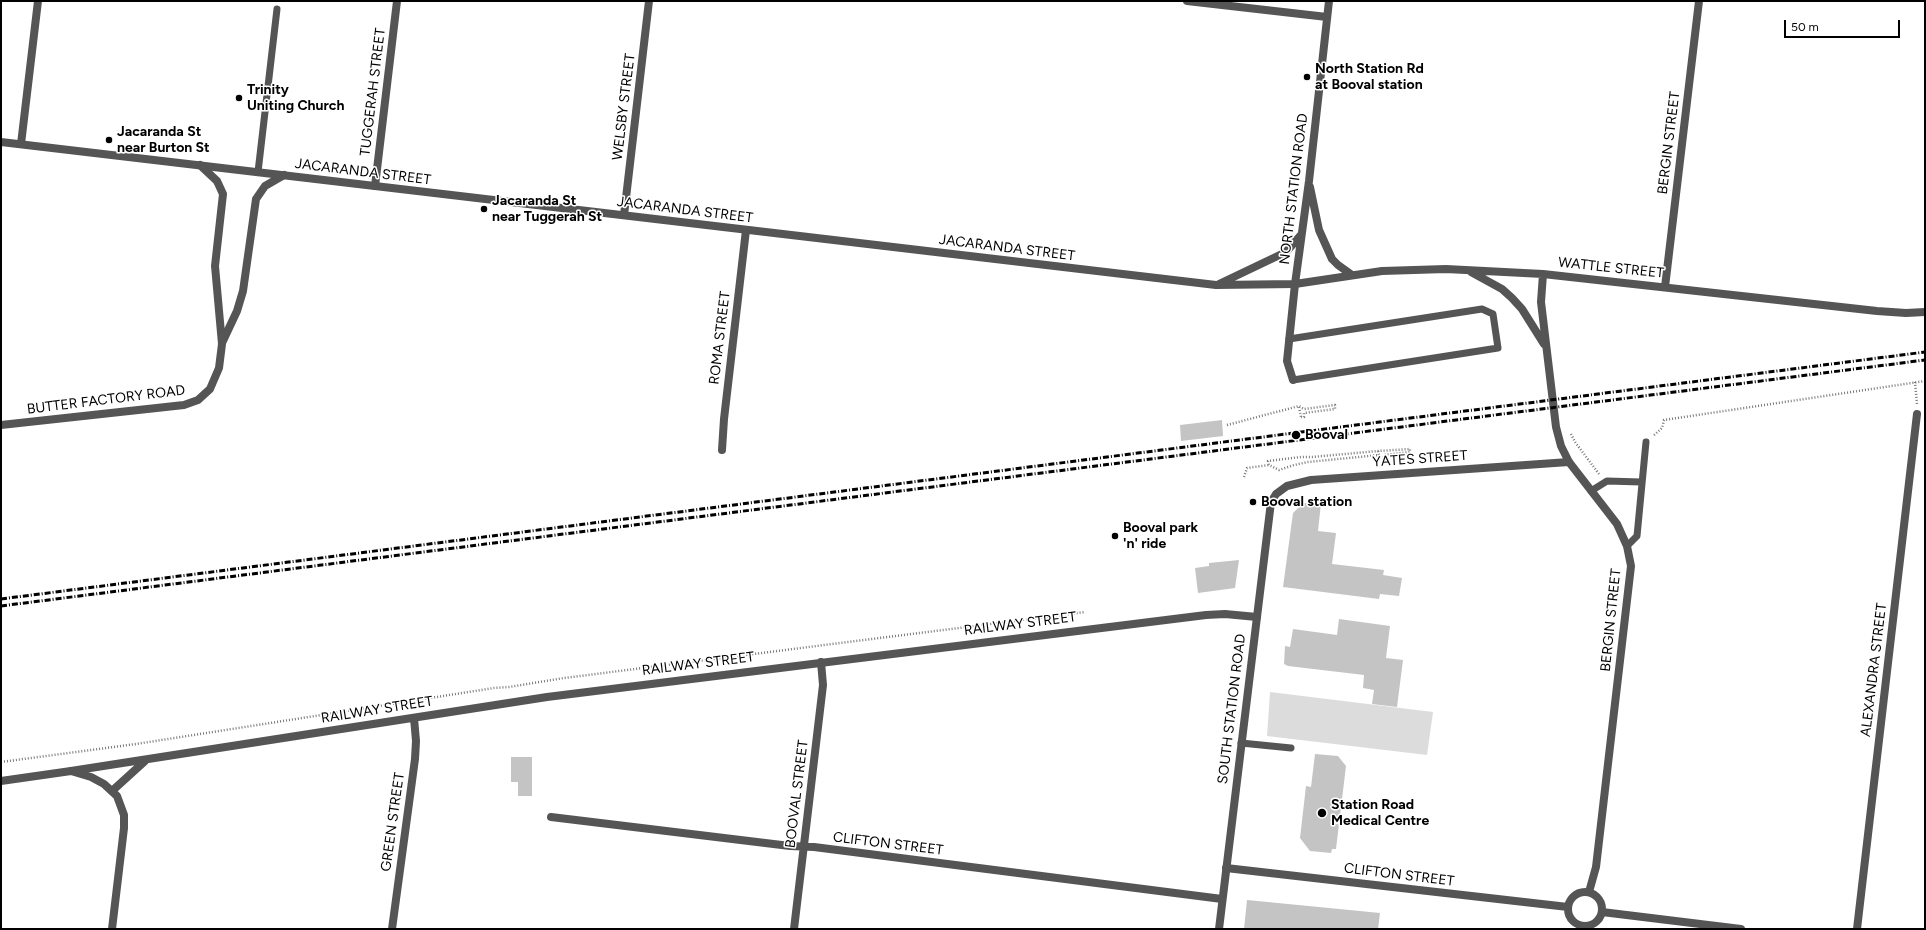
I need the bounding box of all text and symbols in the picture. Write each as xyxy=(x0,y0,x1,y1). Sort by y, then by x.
scale bar xyxy=(1786,12,1902,38)
text: 50 m xyxy=(1791,20,1819,34)
street label: TUGGERAH STREET xyxy=(357,27,389,157)
street label: WELSBY STREET xyxy=(609,53,639,161)
place label: North Station Rd at Booval station xyxy=(1315,61,1424,94)
marker: North Station Rd at Booval station xyxy=(1302,72,1312,82)
place label: Trinity Uniting Church xyxy=(247,82,344,114)
street label: BERGIN STREET xyxy=(1654,91,1684,195)
marker: Trinity Uniting Church xyxy=(234,93,244,103)
street label: NORTH STATION ROAD xyxy=(1276,112,1312,266)
place label: Jacaranda St near Burton St xyxy=(117,124,210,156)
marker: Jacaranda St near Burton St xyxy=(104,135,114,145)
street label: JACARANDA STREET xyxy=(294,155,432,189)
place label: Jacaranda St near Tuggerah St xyxy=(492,193,602,226)
street label: JACARANDA STREET xyxy=(616,193,754,227)
marker: Jacaranda St near Tuggerah St xyxy=(479,204,489,214)
street label: JACARANDA STREET xyxy=(938,231,1076,265)
street label: WATTLE STREET xyxy=(1557,254,1665,282)
street label: ROMA STREET xyxy=(706,290,734,386)
street label: BUTTER FACTORY ROAD xyxy=(26,382,186,418)
place label: Booval xyxy=(1305,427,1348,443)
marker: Booval xyxy=(1290,429,1302,441)
street label: YATES STREET xyxy=(1372,447,1468,471)
place label: Booval station xyxy=(1261,494,1352,510)
marker: Booval station xyxy=(1248,497,1258,507)
place label: Booval park 'n' ride xyxy=(1123,520,1198,552)
marker: Booval park 'n' ride xyxy=(1110,531,1120,541)
street label: BERGIN STREET xyxy=(1597,568,1625,672)
street label: ALEXANDRA STREET xyxy=(1857,602,1891,738)
street label: RAILWAY STREET xyxy=(963,609,1077,639)
street label: SOUTH STATION ROAD xyxy=(1214,633,1250,785)
street label: RAILWAY STREET xyxy=(641,649,755,679)
street label: RAILWAY STREET xyxy=(320,693,434,727)
street label: BOOVAL STREET xyxy=(782,739,812,849)
street label: GREEN STREET xyxy=(378,771,408,873)
place label: Station Road Medical Centre xyxy=(1331,797,1429,830)
marker: Station Road Medical Centre xyxy=(1316,807,1328,819)
street label: CLIFTON STREET xyxy=(832,829,944,859)
street label: CLIFTON STREET xyxy=(1343,860,1455,890)

